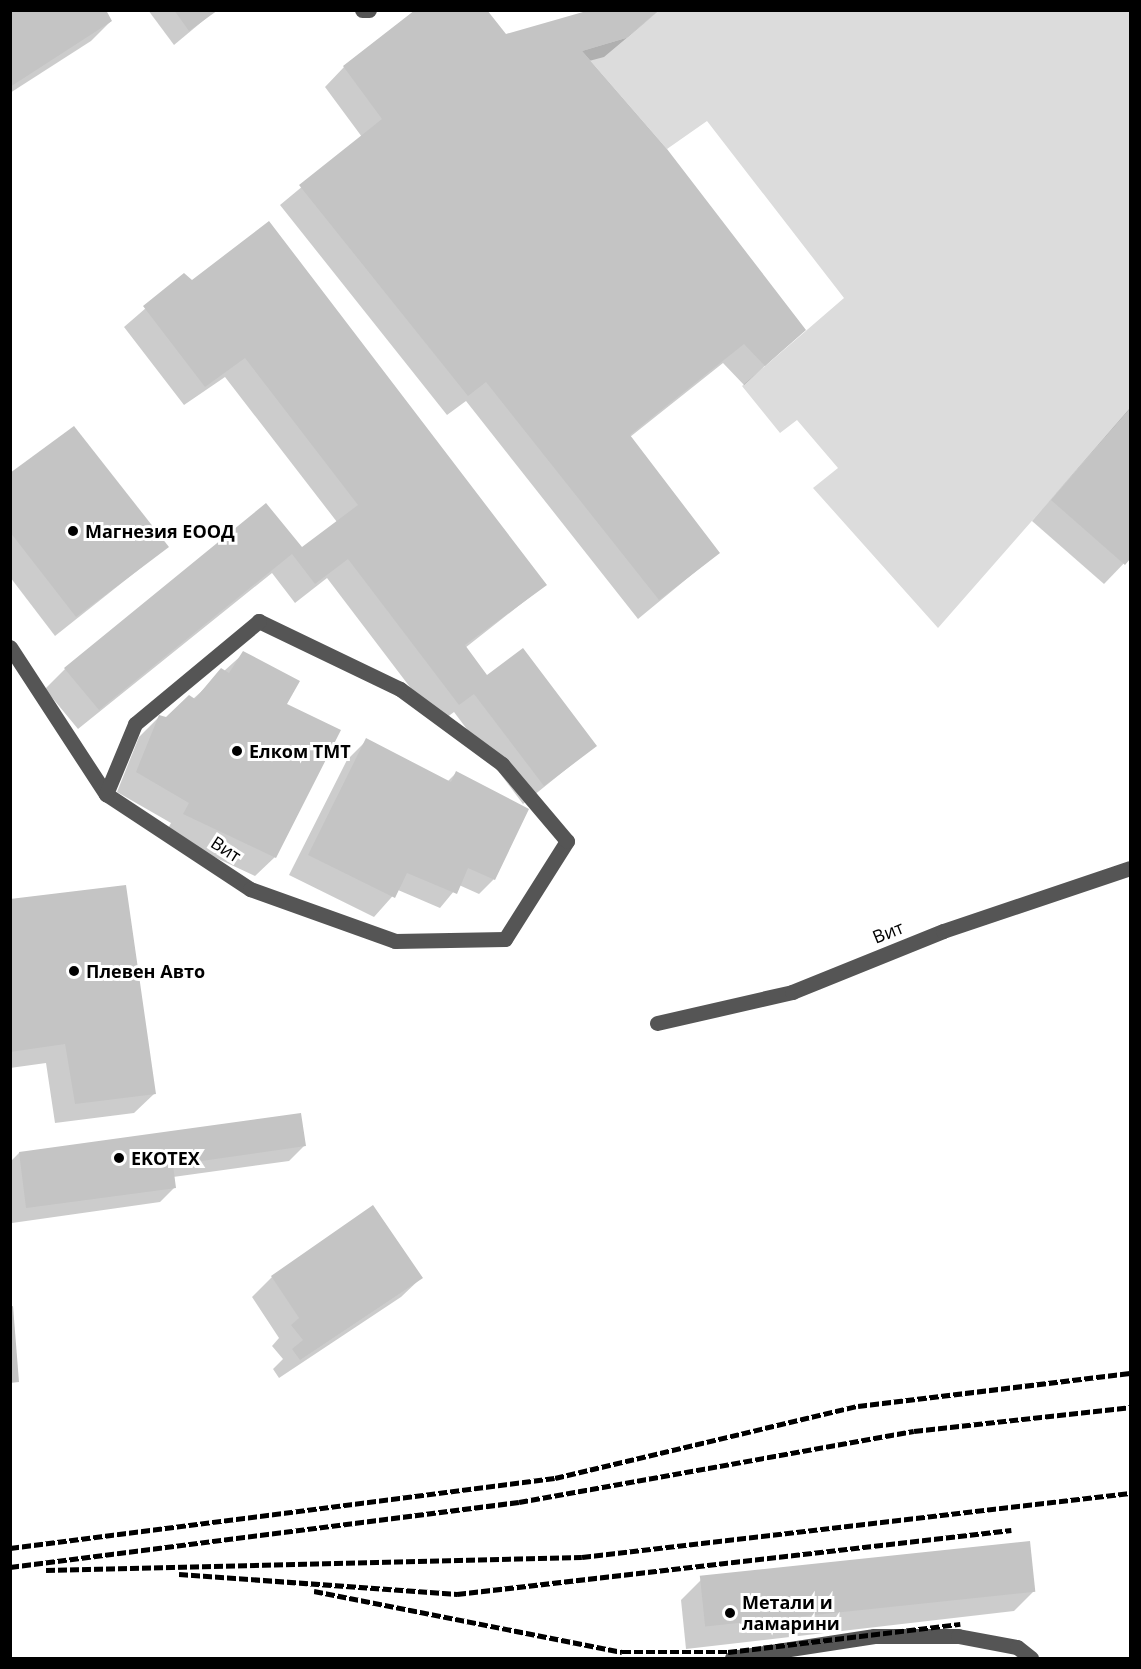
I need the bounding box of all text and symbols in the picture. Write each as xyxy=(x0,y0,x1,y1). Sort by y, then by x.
place label: Магнезия ЕООД xyxy=(85,520,235,542)
marker: Магнезия ЕООД xyxy=(66,524,80,538)
place label: Елком ТМТ xyxy=(249,740,351,762)
marker: Елком ТМТ xyxy=(230,744,244,758)
street label: Вит xyxy=(207,831,245,867)
street label: Вит xyxy=(869,916,907,948)
place label: Плевен Авто xyxy=(86,960,205,982)
marker: Плевен Авто xyxy=(67,964,81,978)
place label: EKOTEX xyxy=(131,1147,200,1169)
marker: EKOTEX xyxy=(112,1151,126,1165)
place label: Метали и ламарини xyxy=(742,1592,840,1634)
marker: Метали и ламарини xyxy=(723,1606,737,1620)

